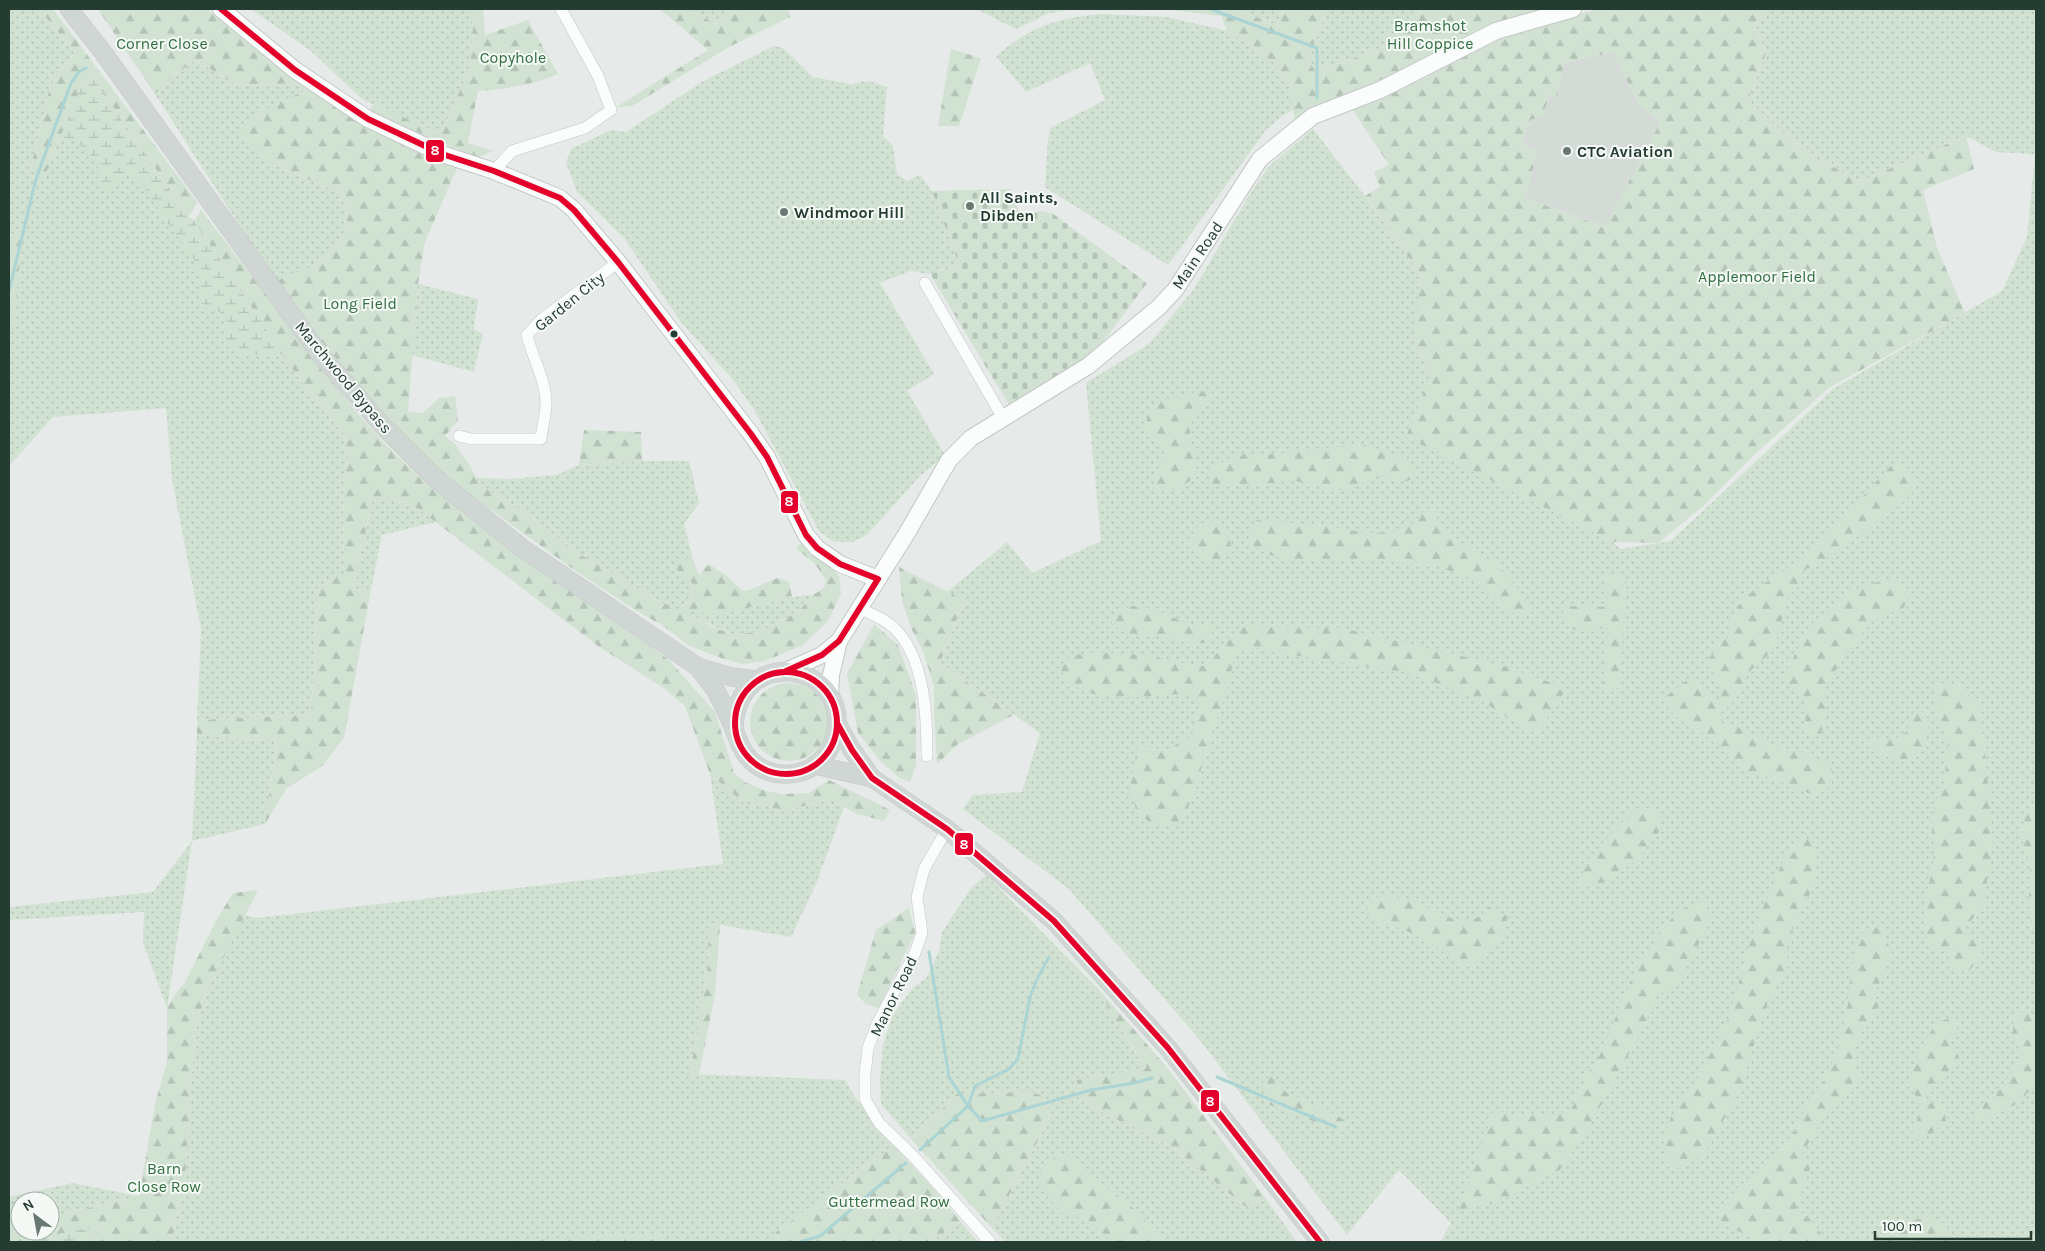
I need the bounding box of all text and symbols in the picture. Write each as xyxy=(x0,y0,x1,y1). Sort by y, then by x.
park label: Bramshot Hill Coppice xyxy=(1387,16,1473,53)
park label: Corner Close xyxy=(116,34,208,53)
park label: Copyhole xyxy=(480,48,546,67)
line badge: 8 xyxy=(425,139,445,163)
text: 8 xyxy=(430,142,440,159)
place label: CTC Aviation xyxy=(1577,142,1673,161)
marker: CTC Aviation xyxy=(1561,145,1573,157)
place label: All Saints, Dibden xyxy=(980,188,1057,225)
marker: All Saints, Dibden xyxy=(964,200,976,212)
place label: Windmoor Hill xyxy=(794,203,904,222)
marker: Windmoor Hill xyxy=(778,206,790,218)
street label: Main Road xyxy=(1168,218,1227,293)
street label: Garden City xyxy=(531,267,608,335)
park label: Applemoor Field xyxy=(1698,267,1816,286)
park label: Long Field xyxy=(323,294,397,313)
street label: Marchwood Bypass xyxy=(291,317,396,437)
unlabelled marker xyxy=(669,329,679,339)
line badge: 8 xyxy=(780,490,799,514)
text: 8 xyxy=(784,493,794,510)
line badge: 8 xyxy=(954,832,974,856)
text: 8 xyxy=(959,836,969,853)
street label: Manor Road xyxy=(866,953,921,1040)
line badge: 8 xyxy=(1200,1089,1220,1113)
text: 8 xyxy=(1205,1093,1215,1110)
park label: Barn Close Row xyxy=(127,1159,201,1196)
north arrow xyxy=(10,1191,60,1241)
park label: Guttermead Row xyxy=(828,1192,950,1211)
text: N xyxy=(20,1196,37,1215)
scale bar xyxy=(1875,1208,2031,1240)
text: 100 m xyxy=(1882,1217,1922,1235)

